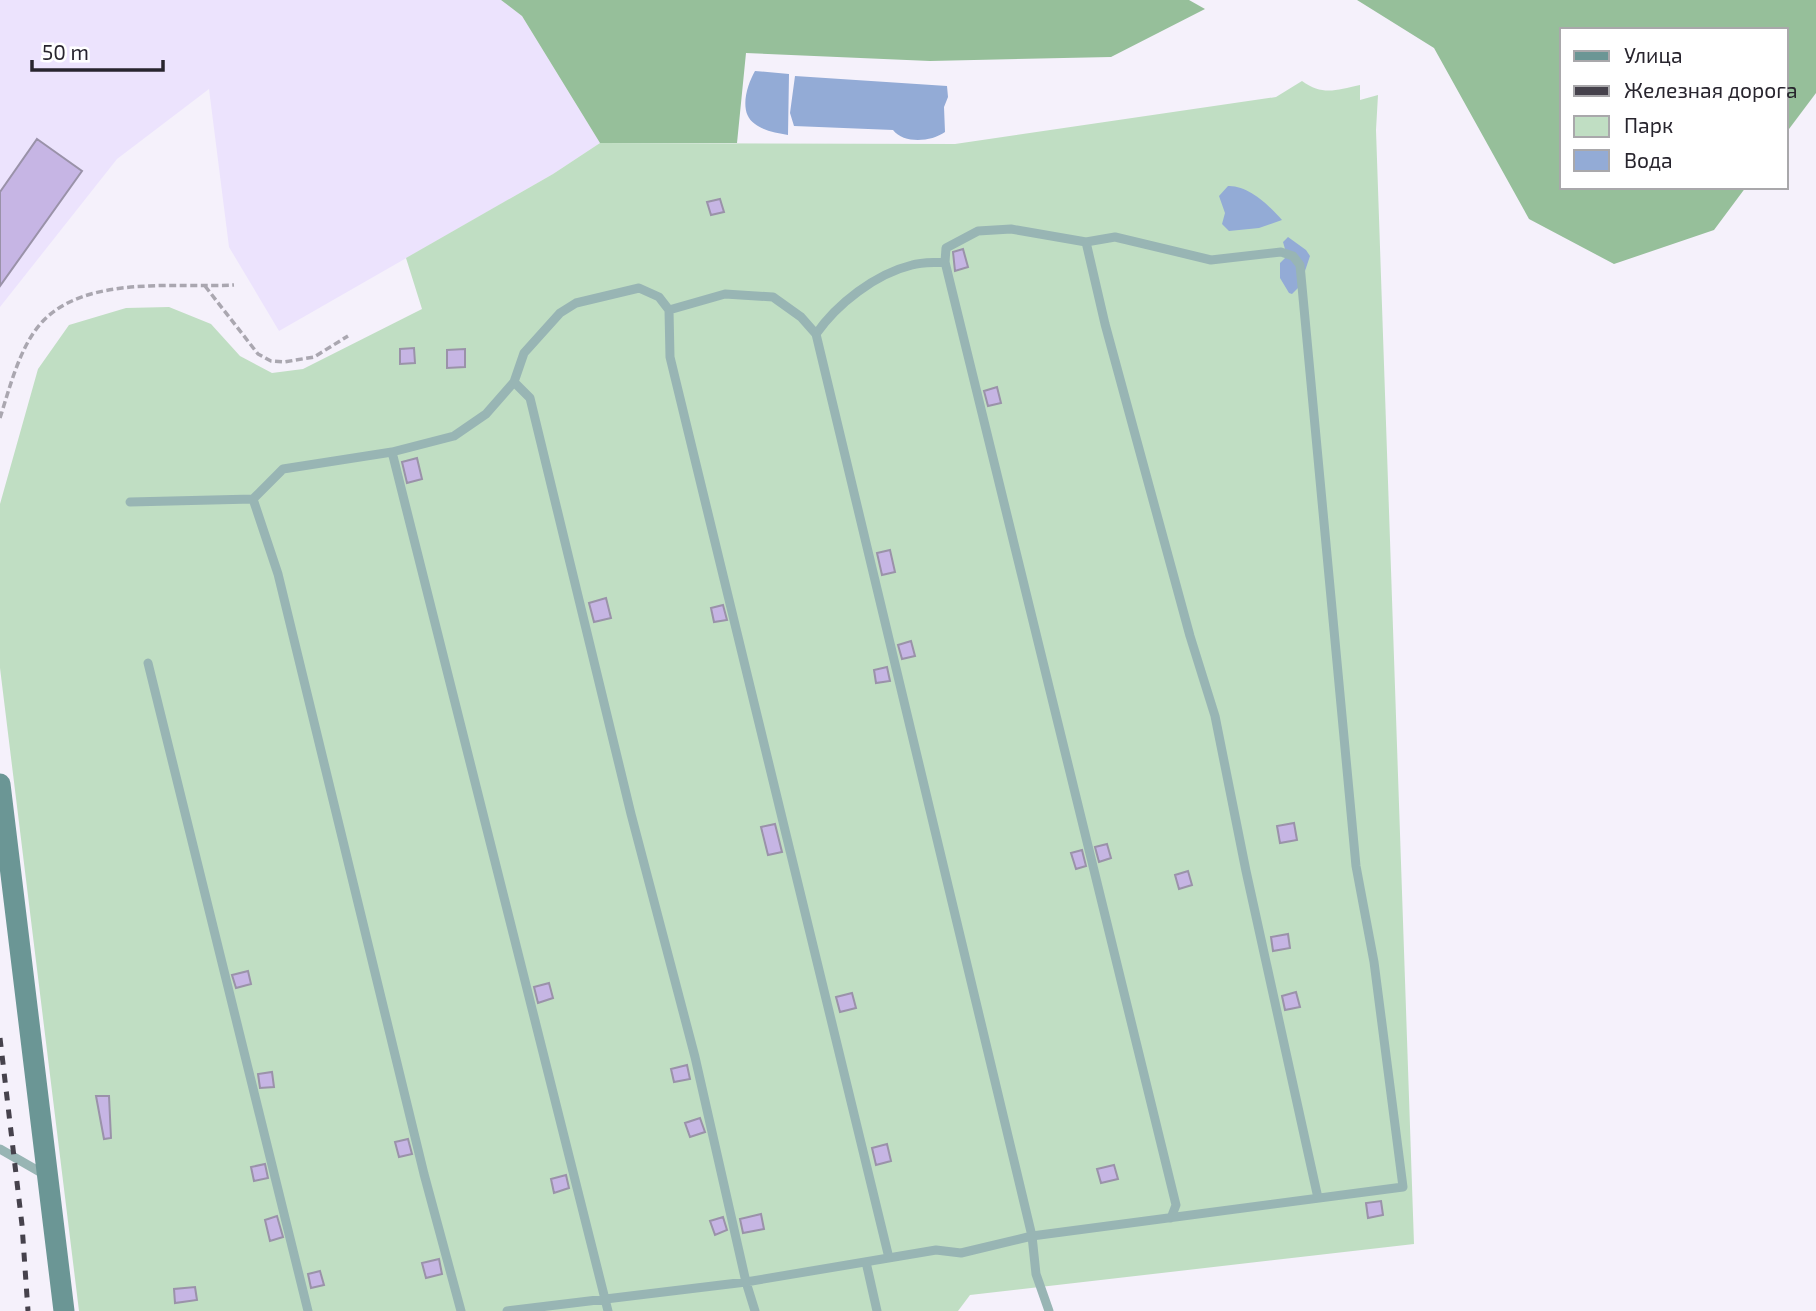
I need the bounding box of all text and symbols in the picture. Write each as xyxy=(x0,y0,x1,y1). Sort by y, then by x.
scale bar xyxy=(32,28,163,72)
legend xyxy=(1560,28,1788,189)
text: 50 m xyxy=(42,39,89,64)
text: Улица xyxy=(1624,42,1683,67)
text: Железная дорога xyxy=(1624,77,1797,102)
text: Парк xyxy=(1624,112,1673,137)
text: Вода xyxy=(1624,147,1673,172)

